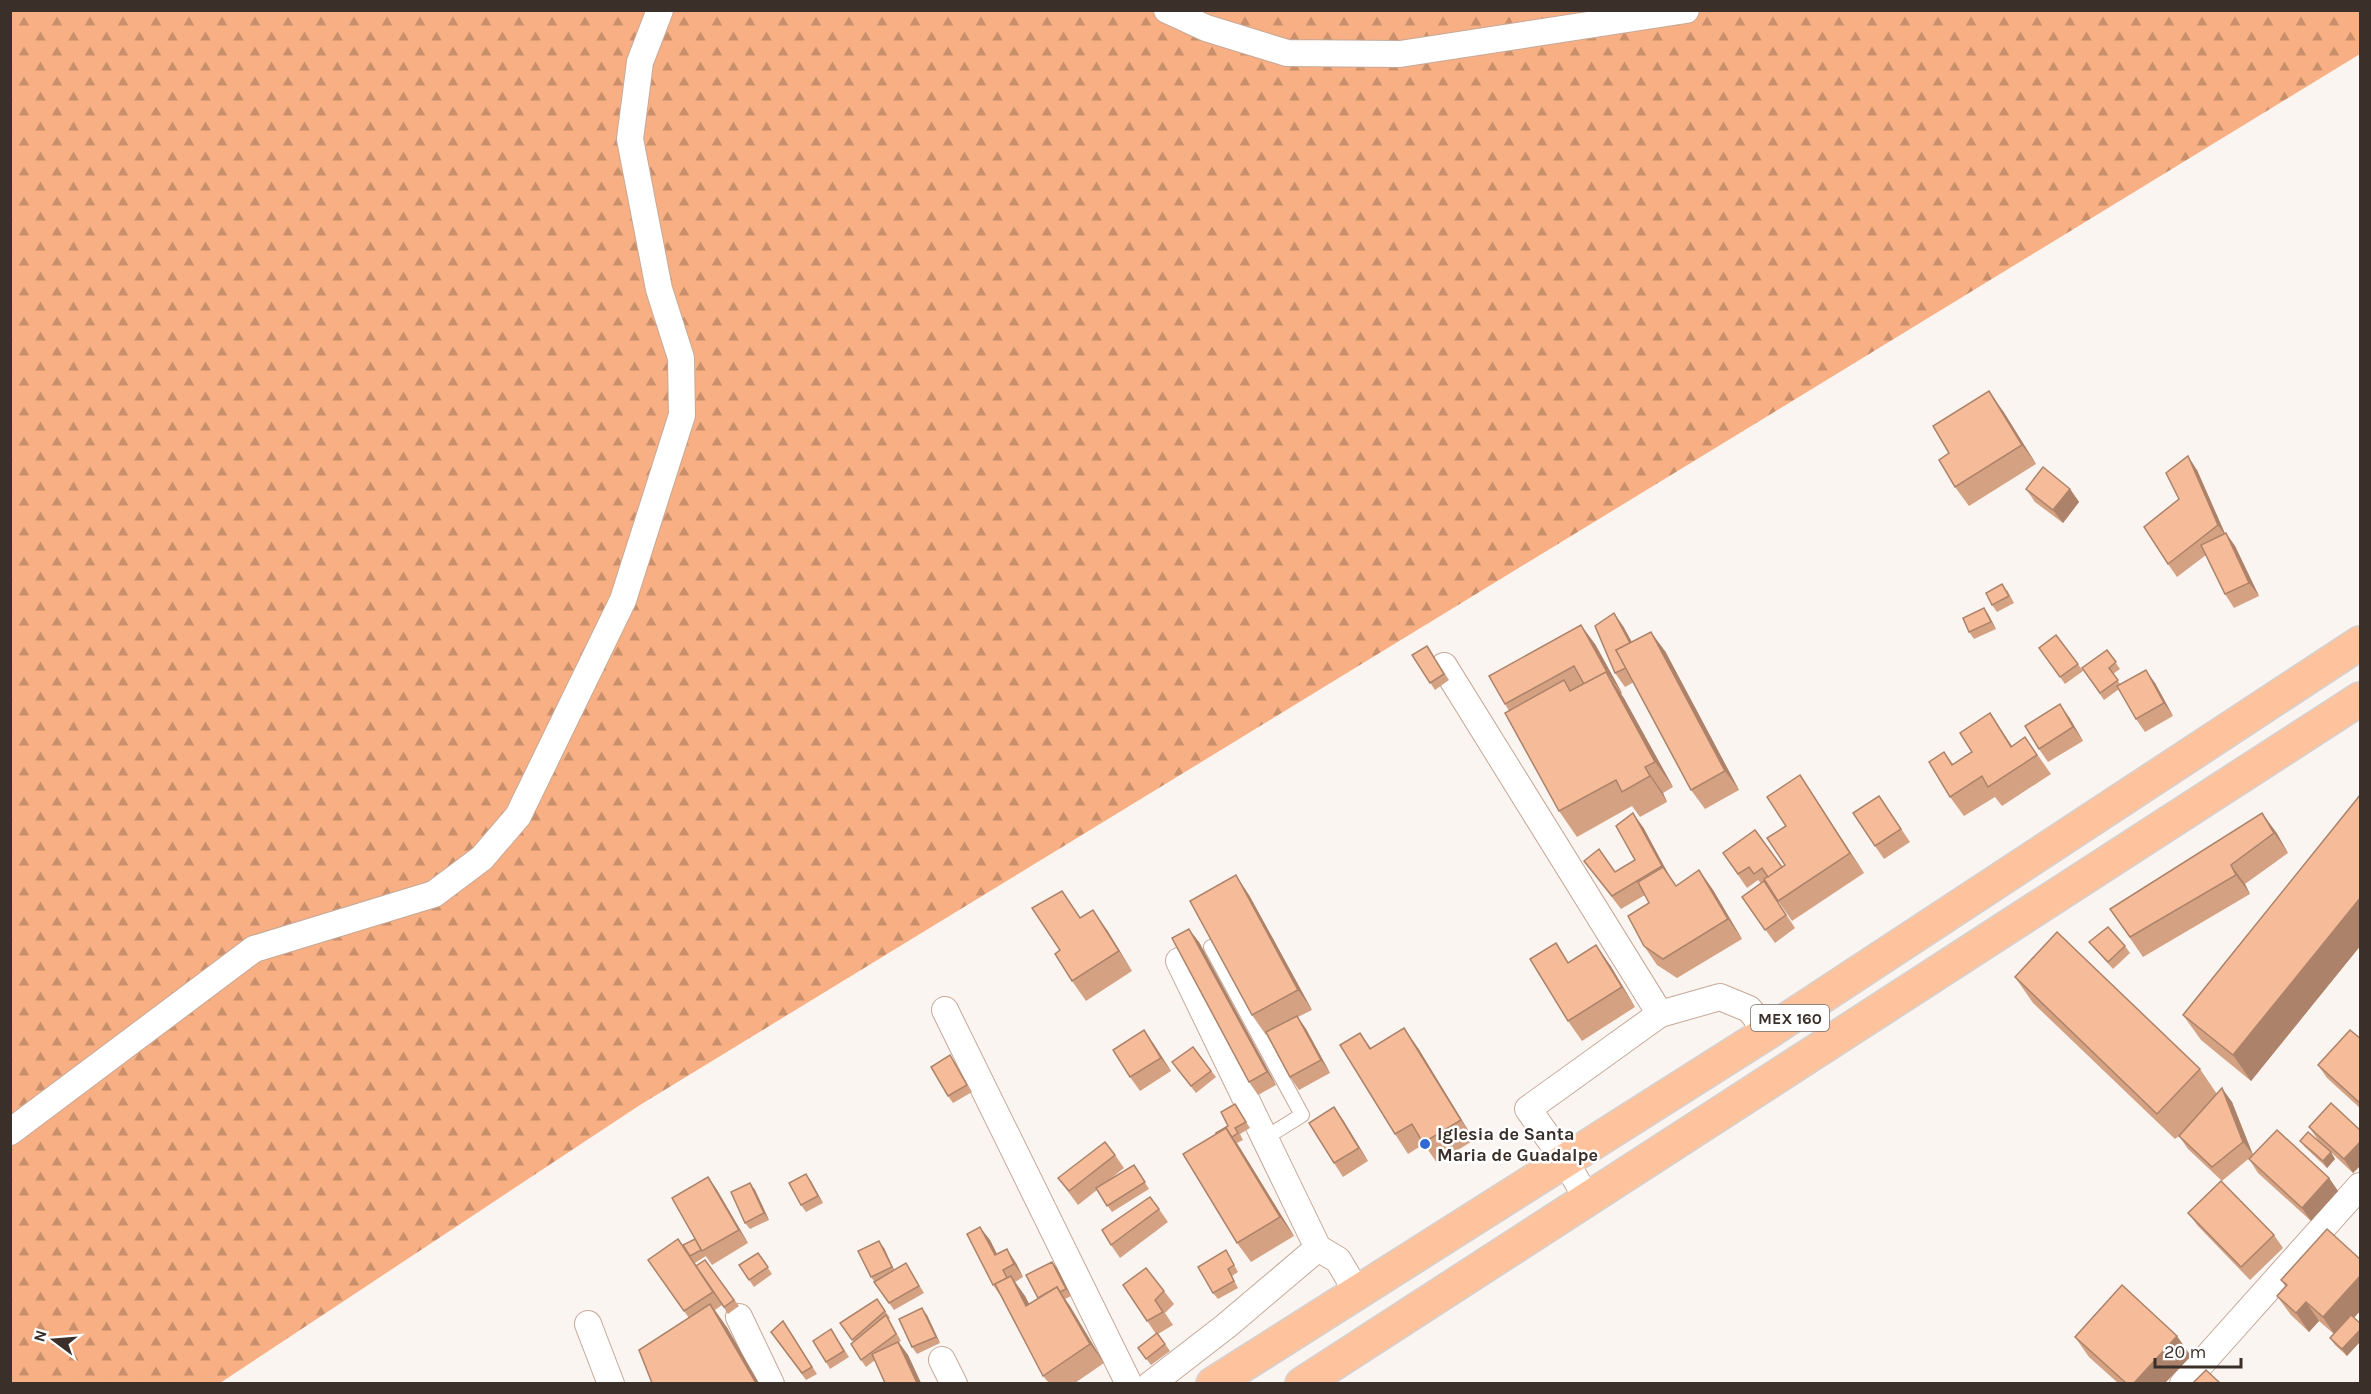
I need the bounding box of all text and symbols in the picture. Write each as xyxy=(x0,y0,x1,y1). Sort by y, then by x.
road number: MEX 160 xyxy=(1751,1005,1829,1031)
place label: Iglesia de Santa Maria de Guadalpe xyxy=(1437,1123,1598,1166)
marker: Iglesia de Santa Maria de Guadalpe xyxy=(1418,1137,1432,1151)
north arrow xyxy=(24,1310,84,1370)
text: N xyxy=(29,1328,51,1344)
scale bar xyxy=(2155,1331,2240,1369)
text: 20 m xyxy=(2164,1341,2206,1363)

